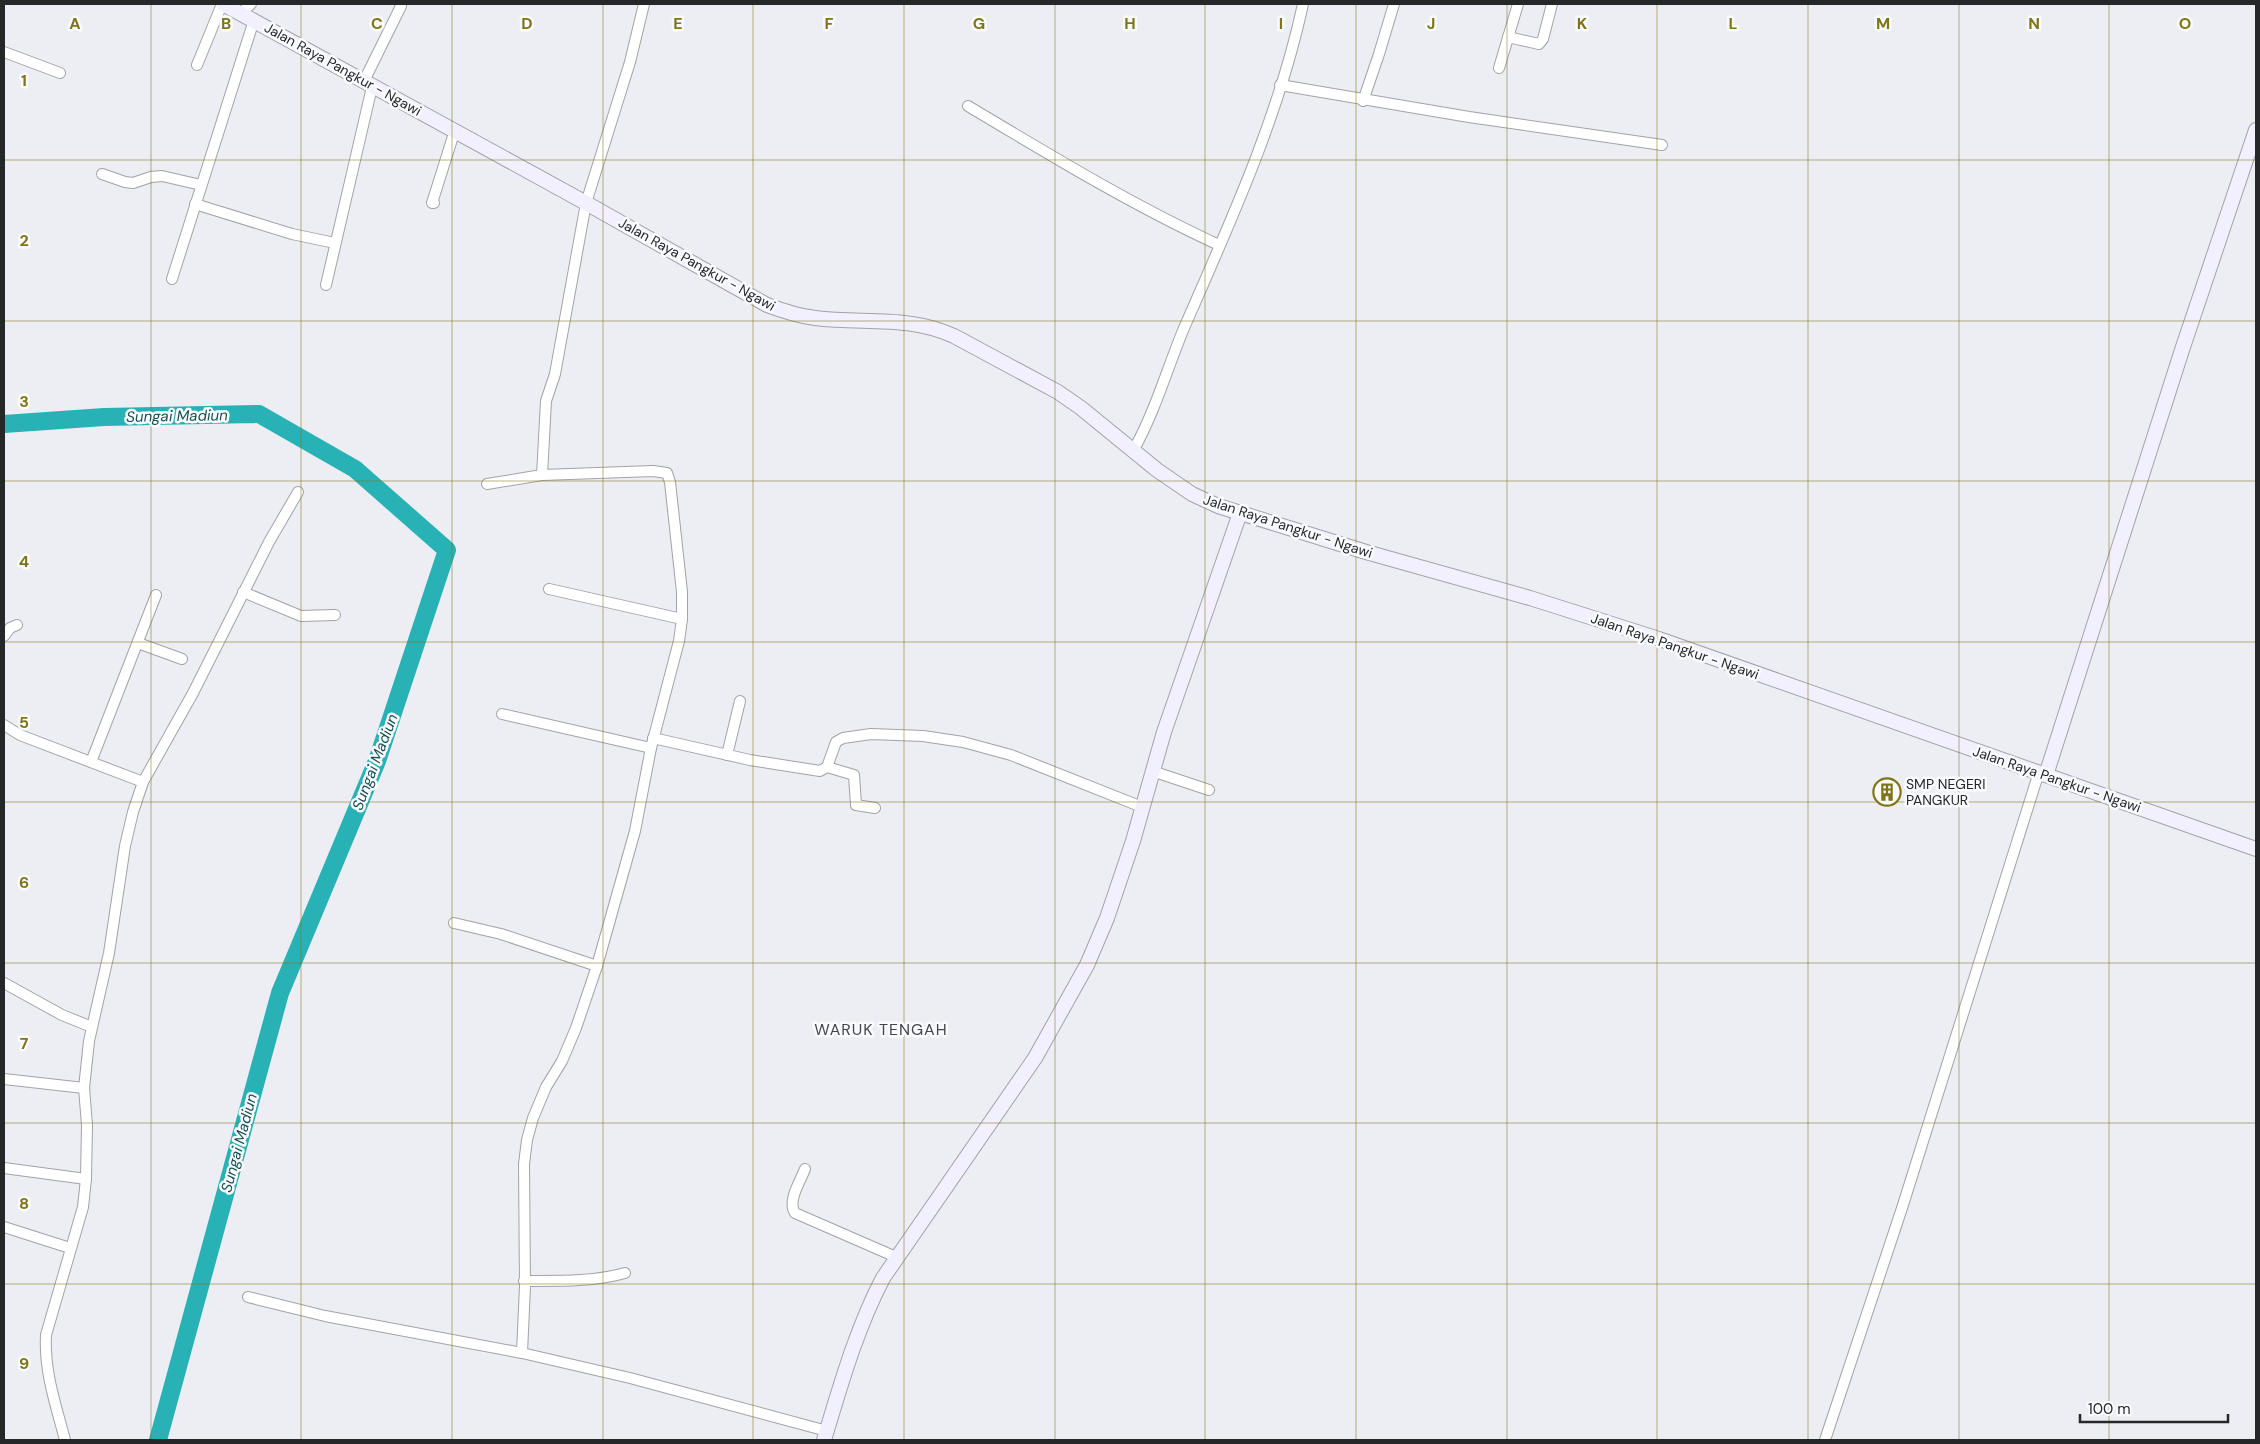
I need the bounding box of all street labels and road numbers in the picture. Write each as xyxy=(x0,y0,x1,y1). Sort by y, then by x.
street label: Jalan Raya Pangkur - Ngawi xyxy=(261,18,425,120)
street label: Jalan Raya Pangkur - Ngawi xyxy=(615,213,779,315)
street label: Jalan Raya Pangkur - Ngawi xyxy=(1201,490,1375,562)
street label: Jalan Raya Pangkur - Ngawi xyxy=(1588,609,1762,683)
street label: Jalan Raya Pangkur - Ngawi xyxy=(1970,742,2144,816)

